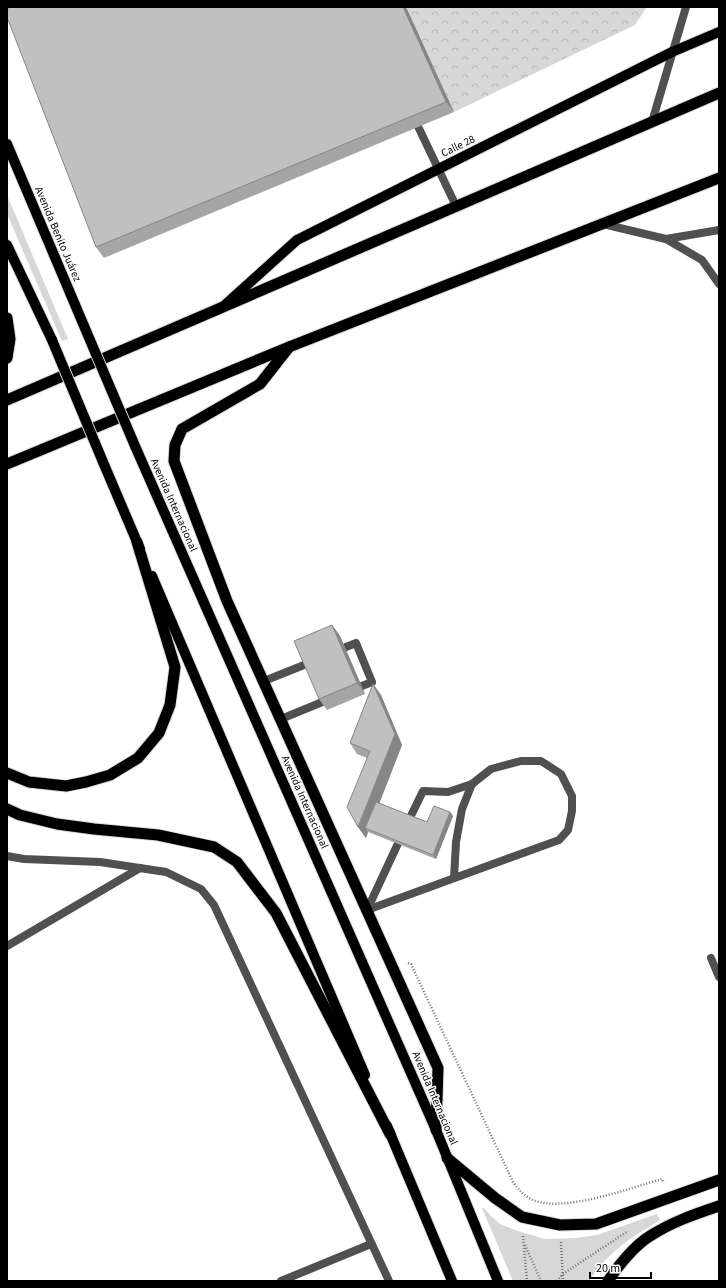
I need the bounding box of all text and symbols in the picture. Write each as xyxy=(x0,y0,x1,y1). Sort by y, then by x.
street label: Calle 28 xyxy=(439,131,478,161)
street label: Avenida Benito Juárez xyxy=(31,184,85,284)
street label: Avenida Internacional xyxy=(147,456,201,554)
street label: Avenida Internacional xyxy=(278,753,332,851)
street label: Avenida Internacional xyxy=(408,1049,462,1147)
scale bar xyxy=(590,1254,651,1280)
text: 20 m xyxy=(596,1260,620,1277)

